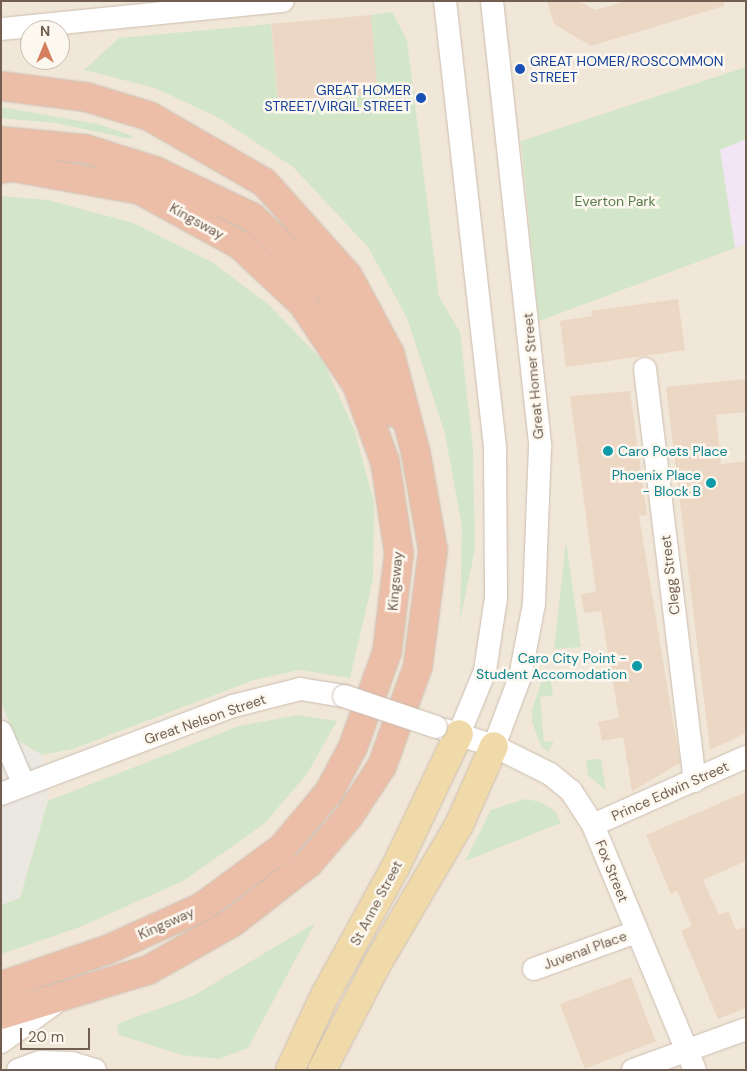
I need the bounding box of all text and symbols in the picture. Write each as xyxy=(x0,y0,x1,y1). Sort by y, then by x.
north arrow xyxy=(20,20,70,70)
text: N xyxy=(40,22,50,40)
place label: GREAT HOMER/ROSCOMMON STREET xyxy=(530,53,723,85)
marker: GREAT HOMER/ROSCOMMON STREET xyxy=(514,63,526,75)
place label: GREAT HOMER STREET/VIRGIL STREET xyxy=(265,82,411,114)
marker: GREAT HOMER STREET/VIRGIL STREET xyxy=(415,92,427,104)
park label: Everton Park xyxy=(574,193,656,209)
street label: Kingsway xyxy=(167,199,227,243)
street label: Great Homer Street xyxy=(519,312,547,440)
place label: Caro Poets Place xyxy=(618,443,727,459)
marker: Caro Poets Place xyxy=(602,445,614,457)
place label: Phoenix Place - Block B xyxy=(612,467,701,500)
marker: Phoenix Place - Block B xyxy=(705,477,717,489)
street label: Clegg Street xyxy=(657,534,683,616)
street label: Kingsway xyxy=(384,550,406,612)
place label: Caro City Point - Student Accomodation xyxy=(476,650,627,682)
marker: Caro City Point - Student Accomodation xyxy=(631,660,643,672)
street label: Great Nelson Street xyxy=(142,690,268,748)
street label: Prince Edwin Street xyxy=(609,758,731,824)
street label: Fox Street xyxy=(592,837,632,905)
street label: St Anne Street xyxy=(347,858,405,948)
street label: Kingsway xyxy=(135,903,197,943)
street label: Juvenal Place xyxy=(541,927,629,973)
scale bar xyxy=(22,1018,92,1050)
text: 20 m xyxy=(28,1027,64,1047)

